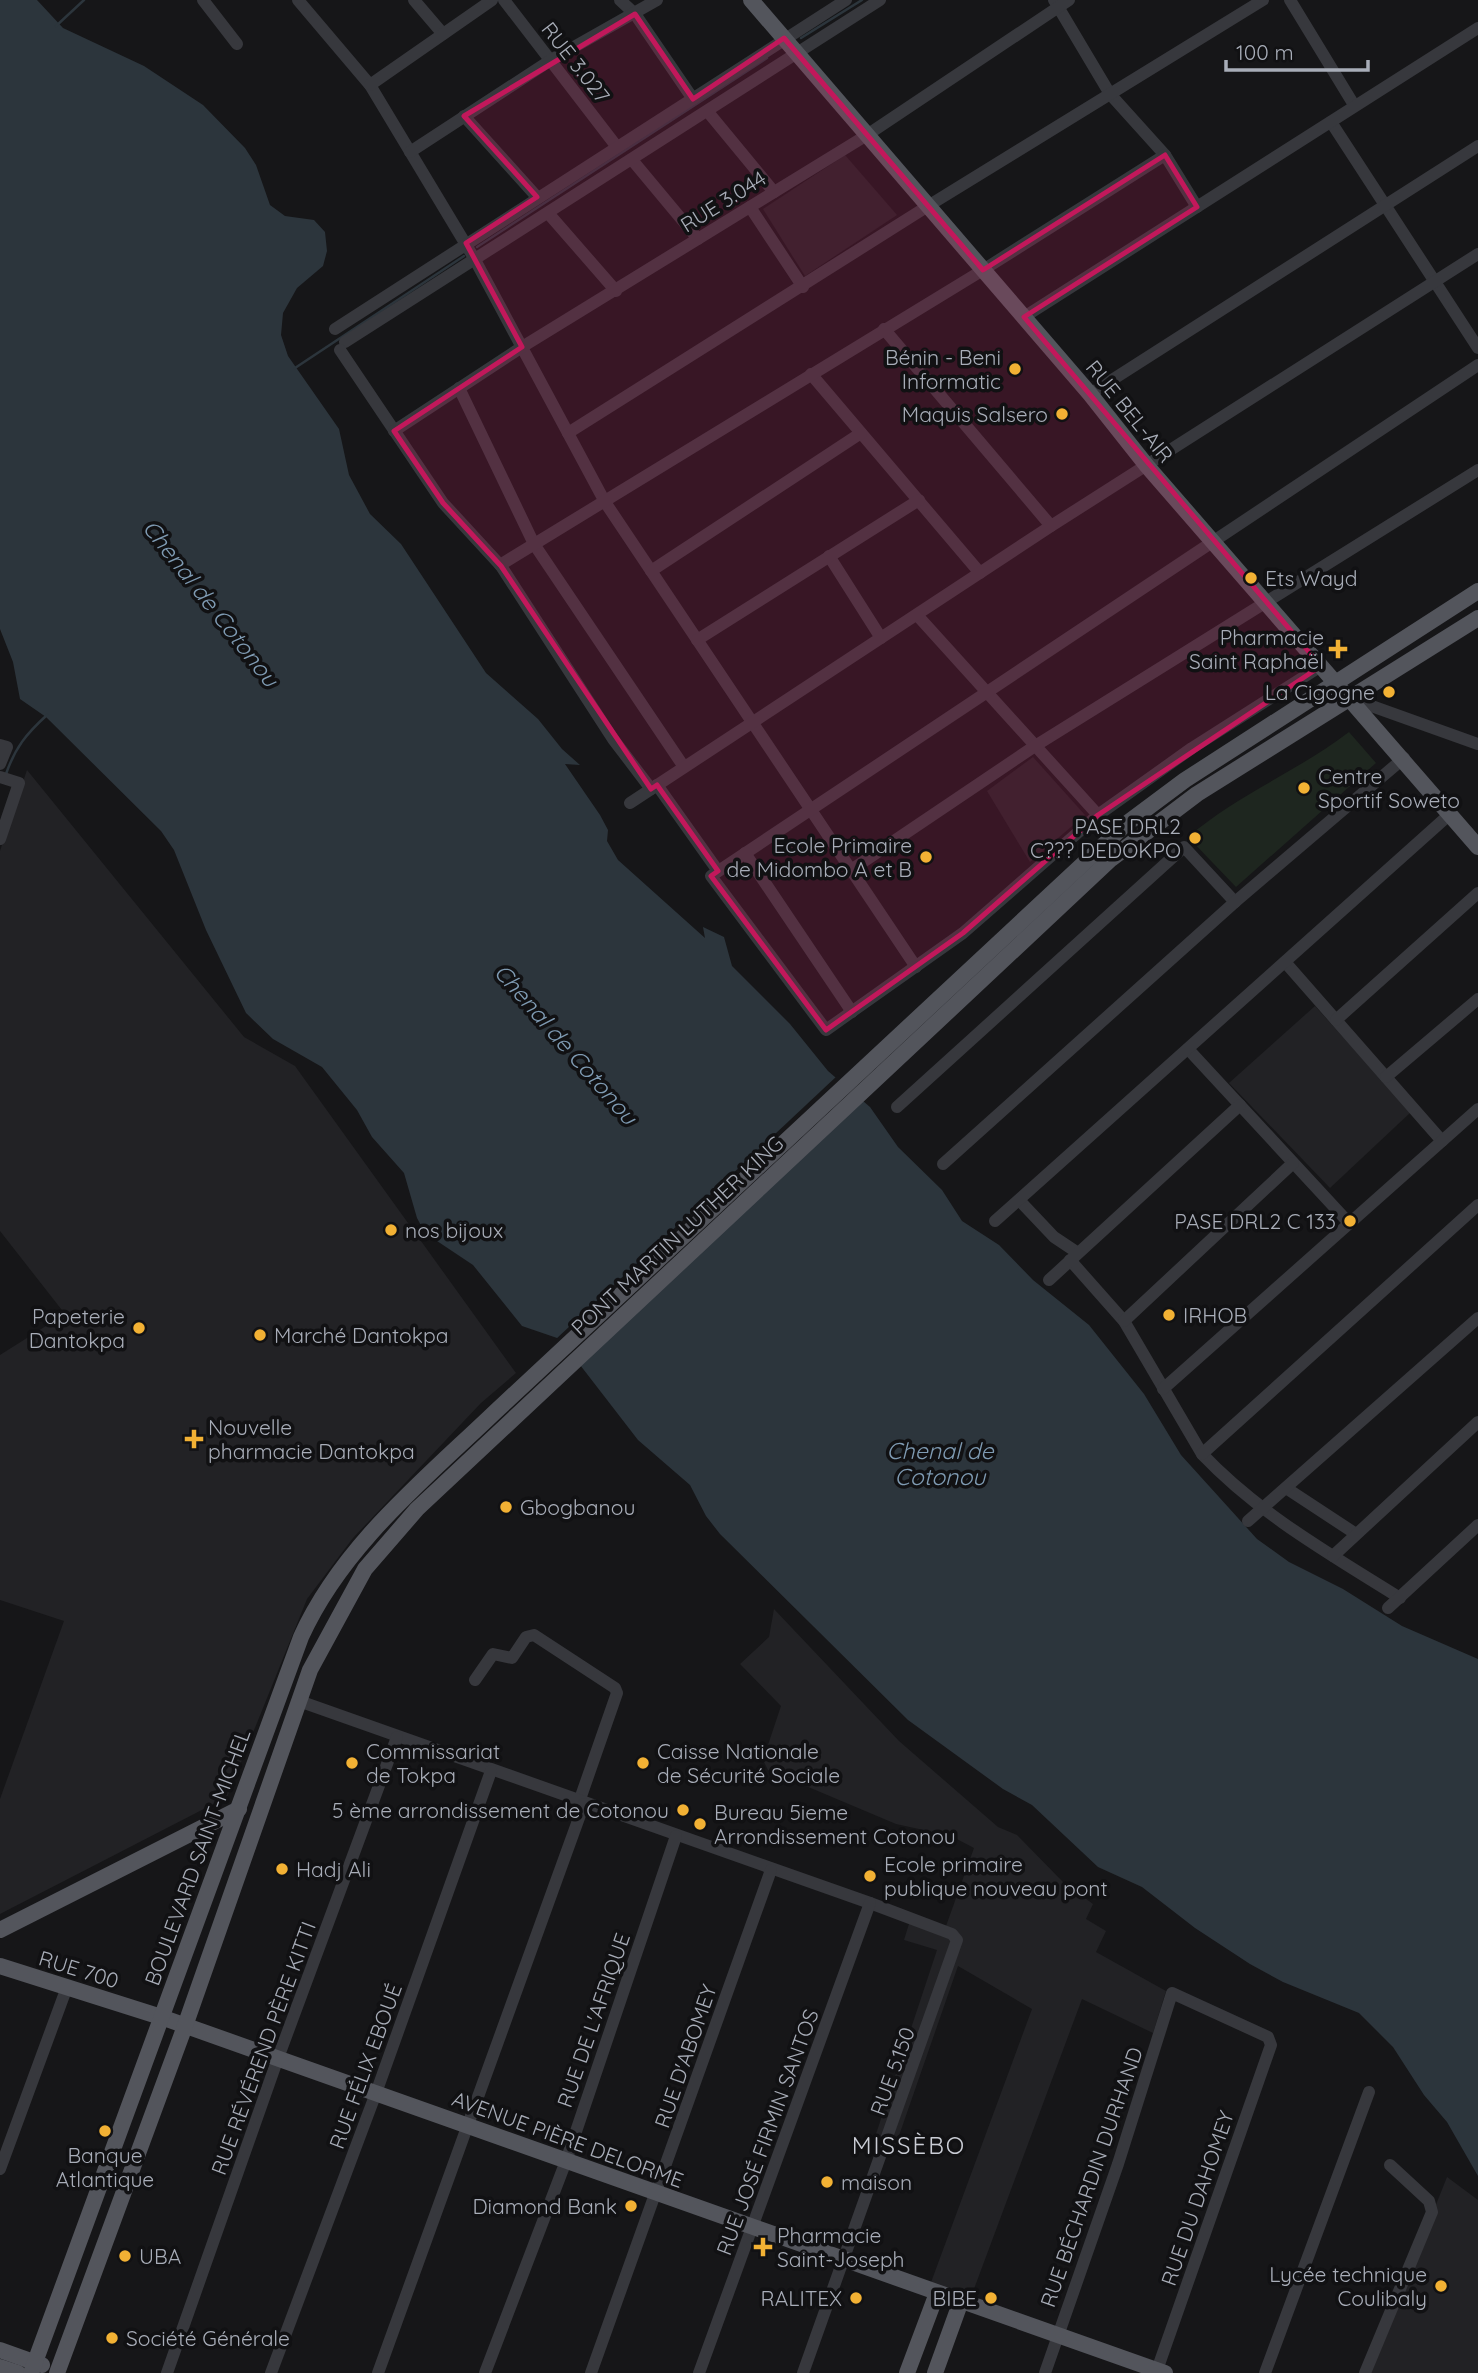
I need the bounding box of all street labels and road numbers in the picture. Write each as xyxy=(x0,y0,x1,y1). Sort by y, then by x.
street label: RUE 3.027 xyxy=(536,16,616,108)
street label: RUE 3.044 xyxy=(675,165,771,237)
street label: RUE BEL-AIR xyxy=(1081,354,1179,468)
street label: PONT MARTIN LUTHER KING xyxy=(566,1130,788,1340)
street label: BOULEVARD SAINT-MICHEL xyxy=(138,1725,256,1989)
street label: RUE RÉVÉREND PÈRE KITTI xyxy=(205,1918,321,2178)
street label: RUE DE L'AFRIQUE xyxy=(551,1929,635,2111)
street label: RUE 700 xyxy=(36,1945,122,1993)
street label: RUE FÉLIX EBOUÉ xyxy=(323,1980,407,2152)
street label: RUE D'ABOMEY xyxy=(648,1981,722,2131)
street label: RUE JOSÉ FIRMIN SANTOS xyxy=(710,2005,824,2259)
street label: RUE 5.150 xyxy=(864,2023,920,2119)
street label: RUE BÉCHARDIN DURHAND xyxy=(1034,2044,1148,2310)
street label: AVENUE PIÈRE DELORME xyxy=(449,2085,687,2193)
street label: RUE DU DAHOMEY xyxy=(1155,2107,1239,2289)

